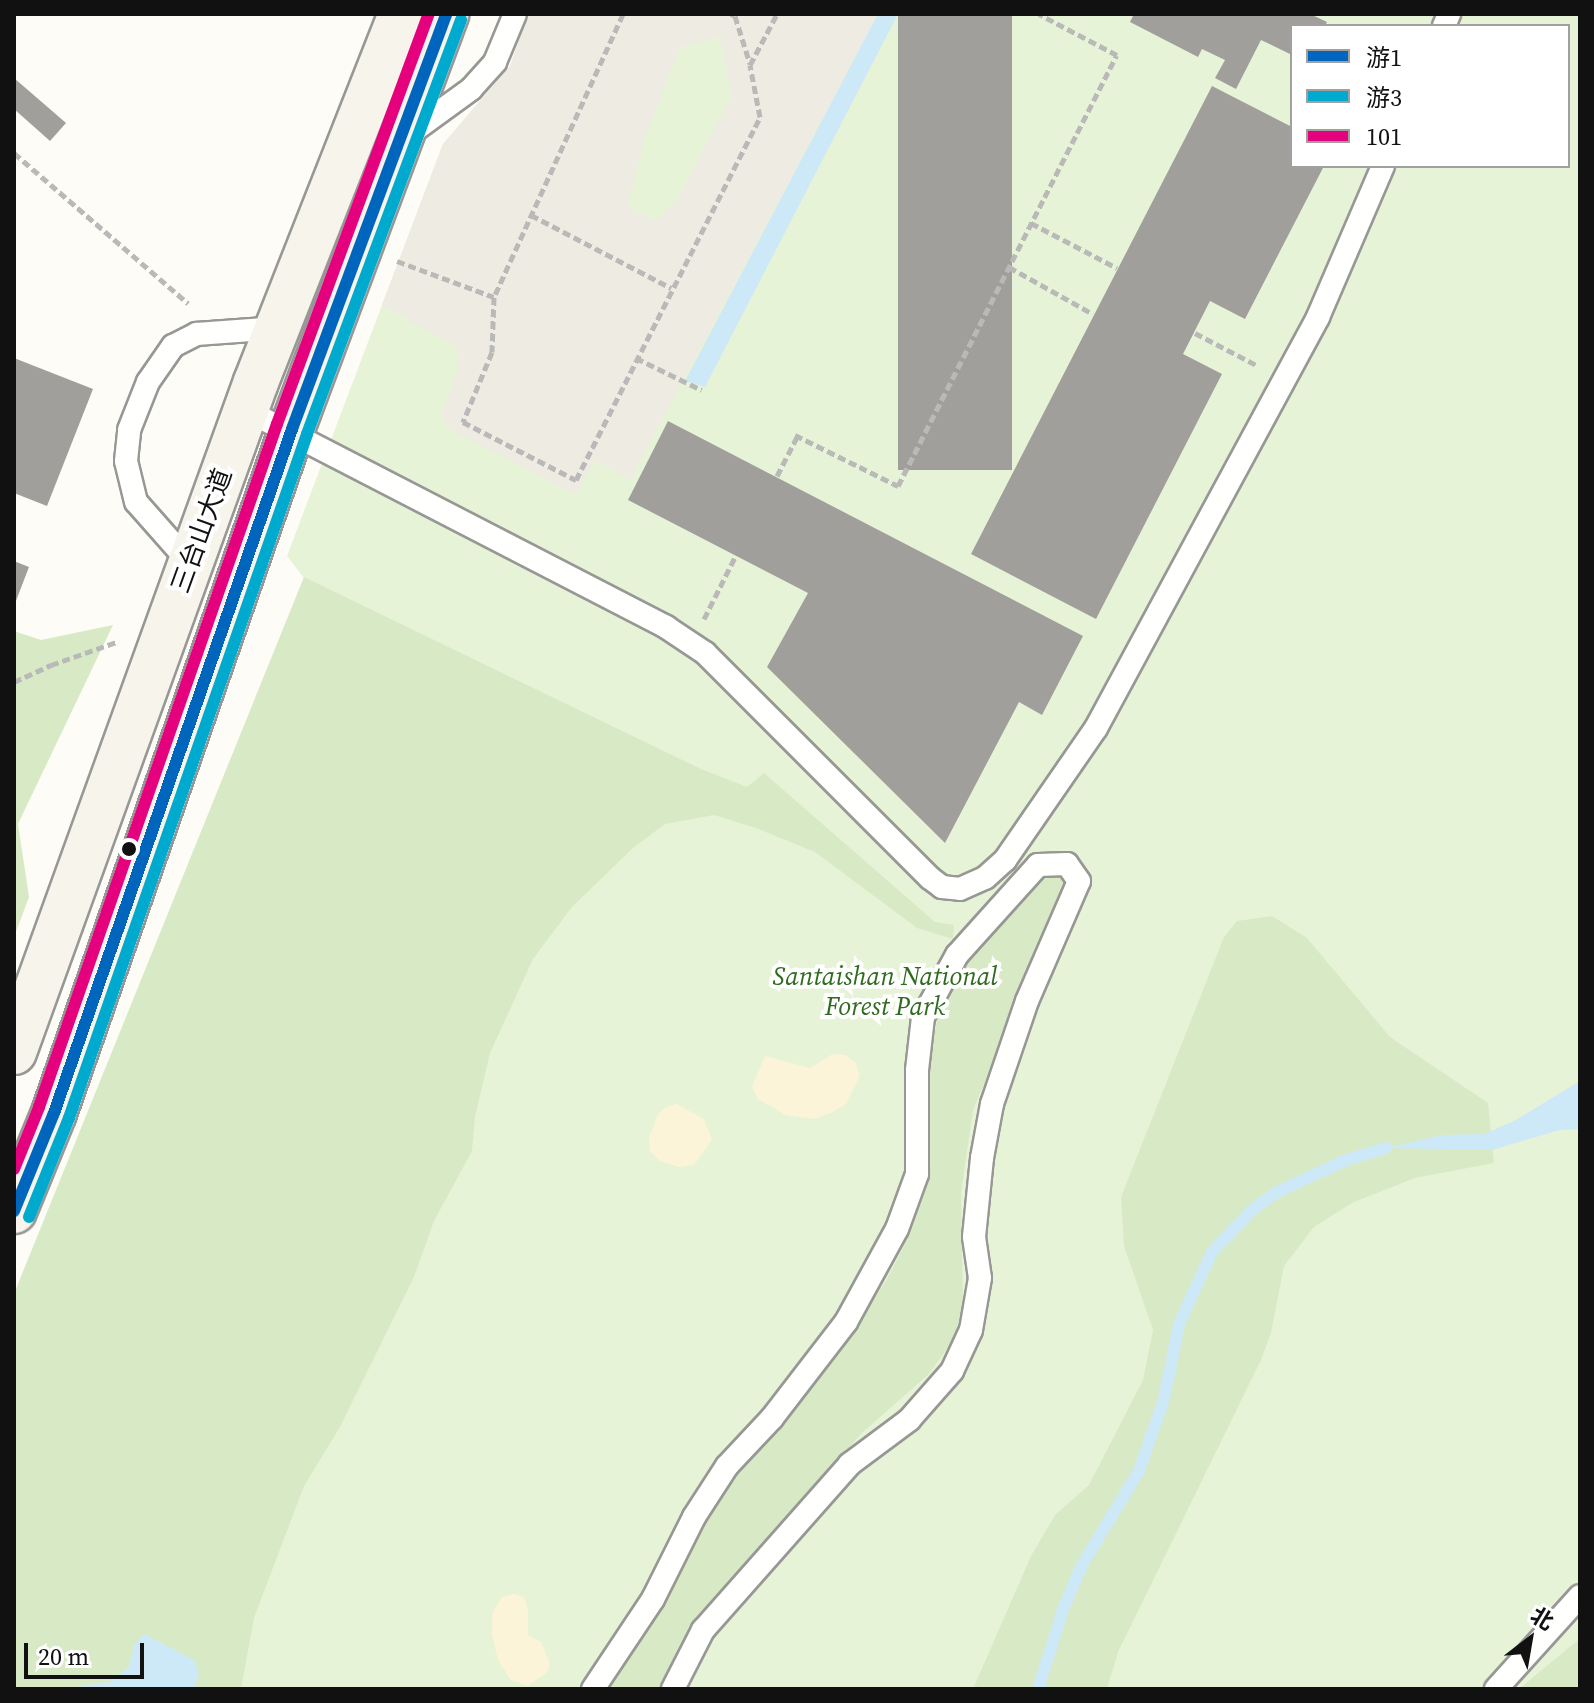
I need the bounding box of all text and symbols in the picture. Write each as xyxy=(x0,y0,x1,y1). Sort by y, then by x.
legend xyxy=(1290,24,1570,168)
text: 游1 xyxy=(1366,41,1402,74)
text: 游3 xyxy=(1366,81,1402,114)
text: 101 xyxy=(1366,120,1402,153)
street label: 三台山大道 xyxy=(165,465,239,597)
unlabelled marker xyxy=(121,841,137,857)
park label: Santaishan National Forest Park xyxy=(772,961,998,1022)
north arrow xyxy=(1490,1599,1570,1679)
text: 北 xyxy=(1525,1600,1560,1637)
scale bar xyxy=(28,1627,148,1677)
text: 20 m xyxy=(38,1640,89,1673)

